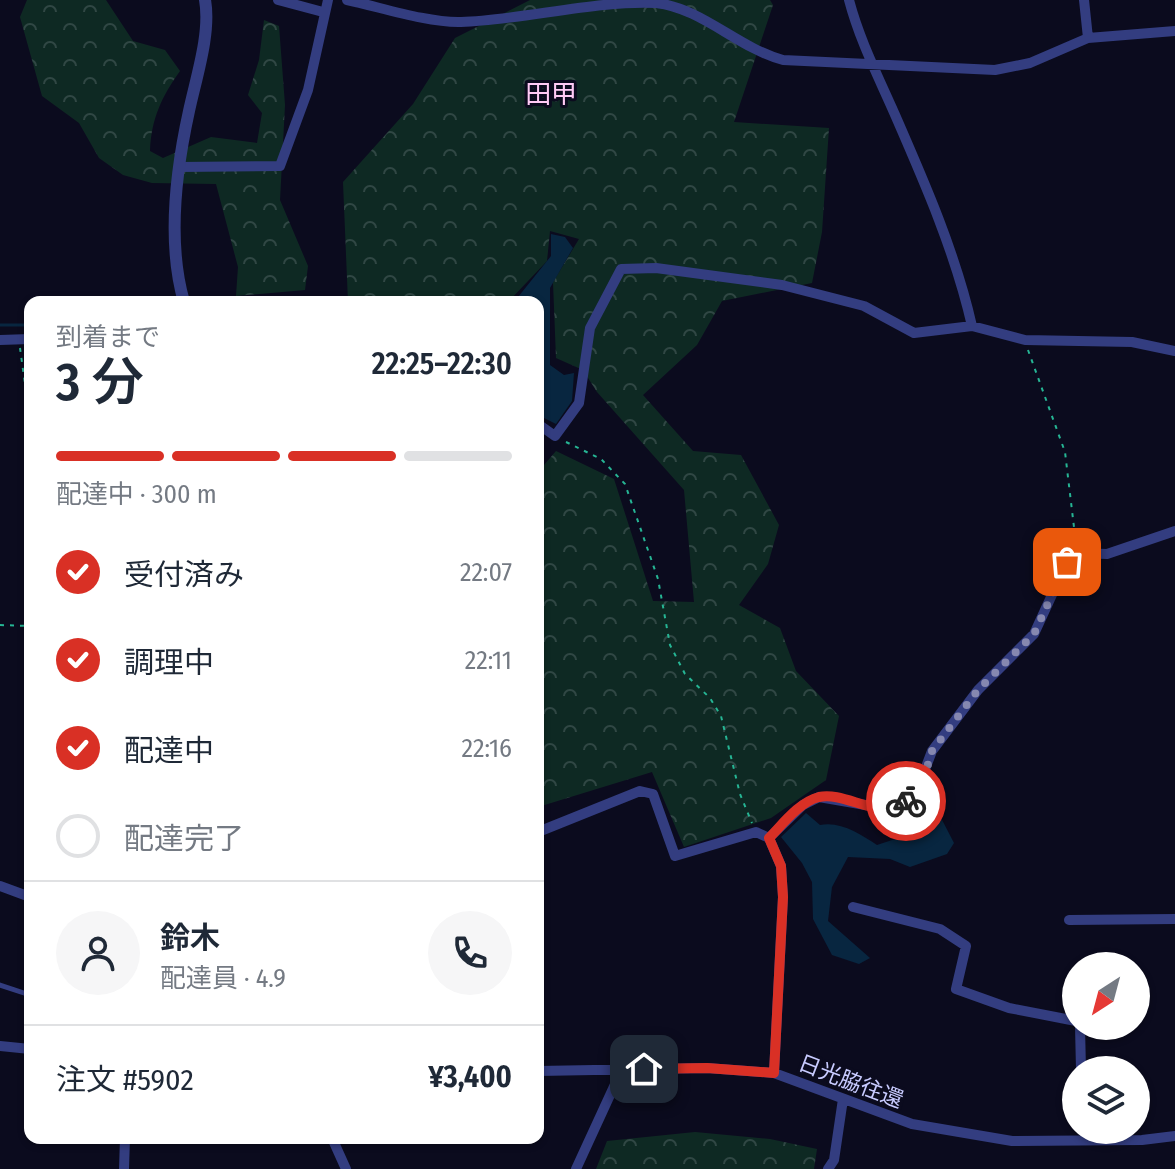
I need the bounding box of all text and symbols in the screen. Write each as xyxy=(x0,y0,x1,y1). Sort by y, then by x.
district label: 田甲 xyxy=(525,79,577,110)
text: 到着まで xyxy=(56,322,160,353)
text: 22:25–22:30 xyxy=(372,346,512,382)
text: 3 分 xyxy=(56,351,144,414)
text: 配達中 · 300 m xyxy=(56,479,217,510)
pin xyxy=(1033,528,1101,596)
icon: bag xyxy=(1045,540,1089,584)
icon: check xyxy=(56,550,100,594)
text: 受付済み xyxy=(124,557,244,593)
text: 22:07 xyxy=(460,557,512,588)
icon: check xyxy=(56,638,100,682)
text: 調理中 xyxy=(124,645,214,681)
text: 22:11 xyxy=(465,645,512,676)
icon: check xyxy=(56,726,100,770)
text: 配達中 xyxy=(124,733,214,769)
text: 22:16 xyxy=(462,733,512,764)
courier xyxy=(866,761,946,841)
icon: bike xyxy=(884,779,928,823)
text: 配達完了 xyxy=(124,821,244,857)
button: person xyxy=(56,911,140,995)
button: phone xyxy=(428,911,512,995)
text: 鈴木 xyxy=(160,920,220,956)
north arrow xyxy=(1062,952,1150,1040)
map controls xyxy=(1062,952,1150,1144)
text: 配達員 · 4.9 xyxy=(160,963,286,994)
pin xyxy=(610,1035,678,1103)
icon: home xyxy=(622,1047,666,1091)
street label: 日光脇往還 xyxy=(795,1049,907,1114)
button: layers xyxy=(1062,1056,1150,1144)
text: ¥3,400 xyxy=(428,1059,512,1095)
text: 注文 #5902 xyxy=(56,1062,194,1098)

